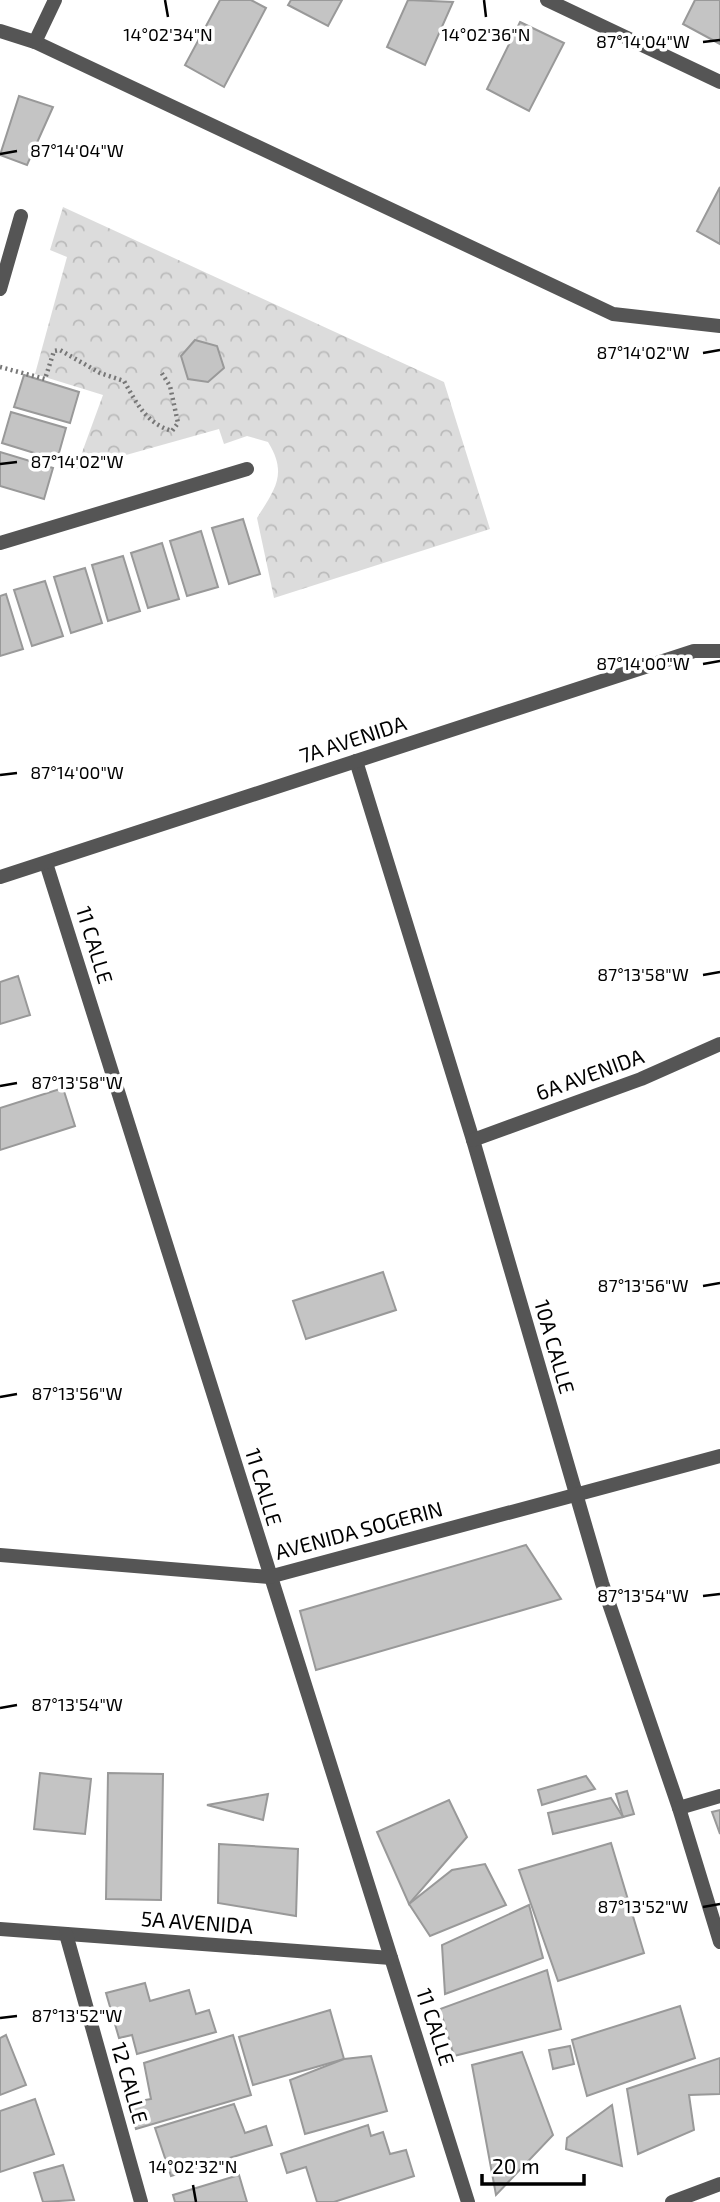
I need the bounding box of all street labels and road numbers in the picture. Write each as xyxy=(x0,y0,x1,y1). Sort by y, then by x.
street label: 7A AVENIDA xyxy=(296,710,409,768)
street label: 11 CALLE xyxy=(72,903,119,986)
street label: 6A AVENIDA xyxy=(532,1043,647,1105)
street label: 10A CALLE xyxy=(530,1297,581,1396)
street label: 11 CALLE xyxy=(241,1445,288,1528)
street label: AVENIDA SOGERIN xyxy=(272,1495,445,1564)
street label: 5A AVENIDA xyxy=(140,1905,254,1938)
street label: 11 CALLE xyxy=(412,1985,461,2068)
street label: 12 CALLE xyxy=(107,2039,154,2126)

